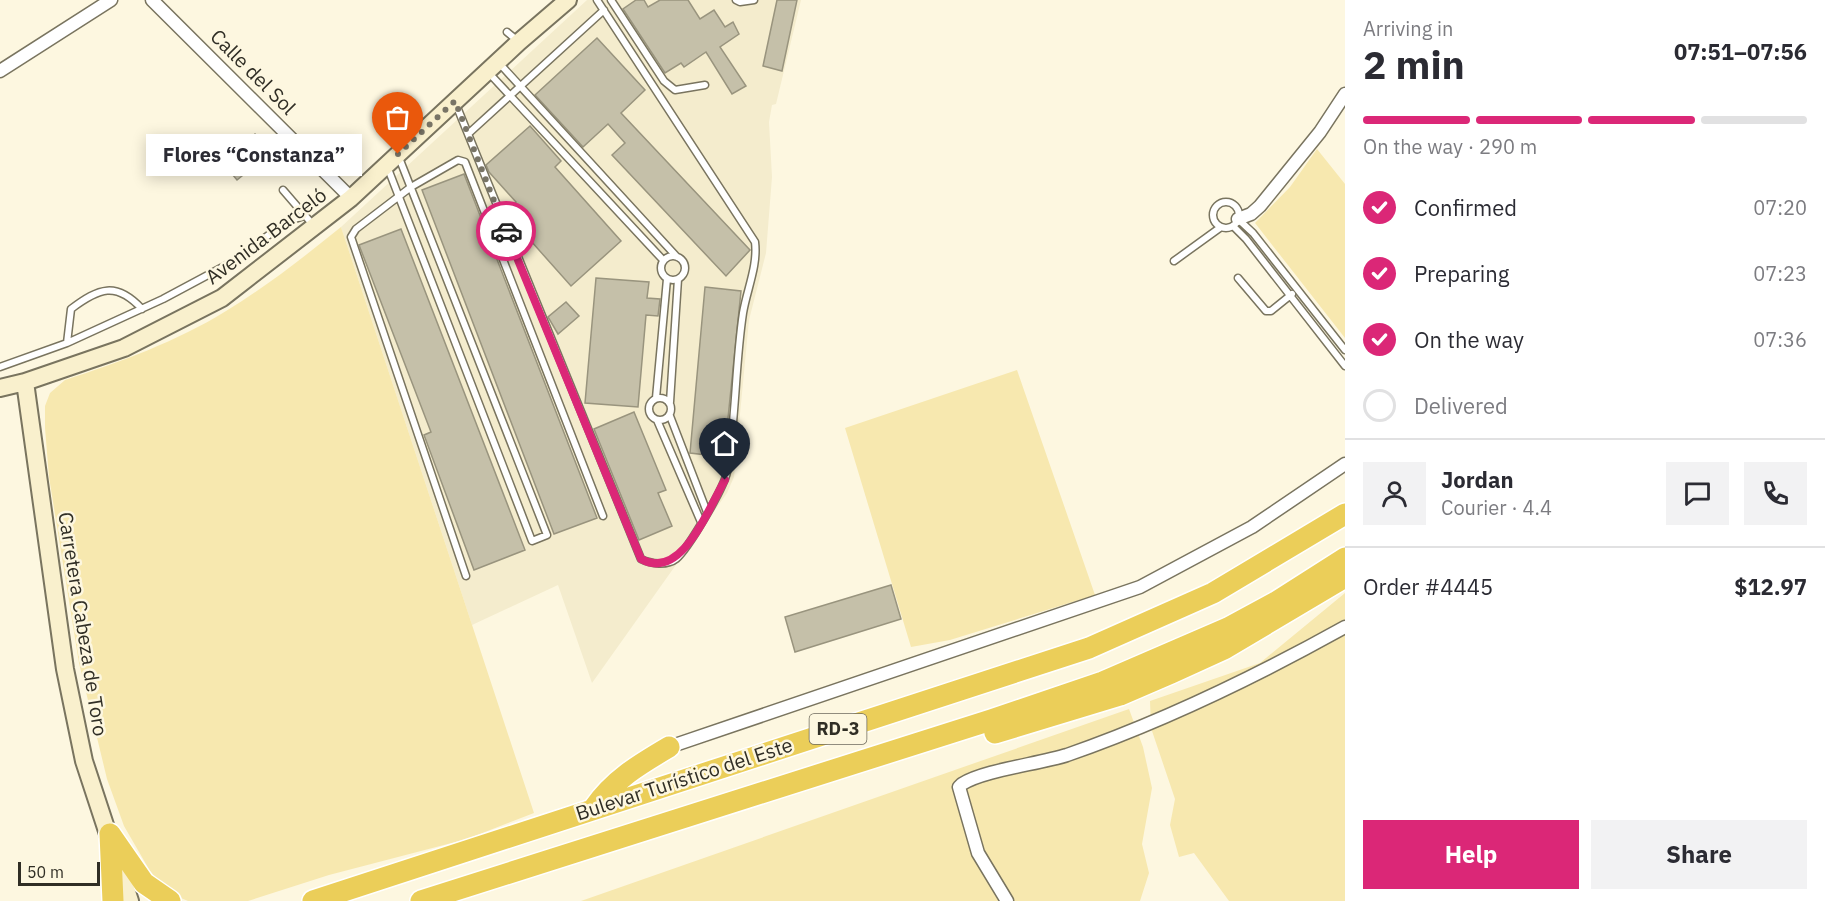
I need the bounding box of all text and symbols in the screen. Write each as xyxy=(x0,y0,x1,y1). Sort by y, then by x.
text: Arriving in xyxy=(1363,15,1453,42)
street label: Calle del Sol xyxy=(205,23,302,120)
text: 07:51–07:56 xyxy=(1674,37,1807,66)
text: 2 min xyxy=(1363,39,1465,90)
pin xyxy=(372,92,423,154)
icon: bag xyxy=(381,101,414,134)
callout: Flores “Constanza” xyxy=(146,133,362,175)
text: On the way · 290 m xyxy=(1363,133,1537,160)
text: Flores “Constanza” xyxy=(163,141,345,168)
street label: Avenida Barceló xyxy=(200,181,332,290)
icon: check xyxy=(1363,191,1396,224)
text: Confirmed xyxy=(1414,193,1517,222)
text: 07:20 xyxy=(1753,194,1807,221)
courier xyxy=(476,201,536,261)
icon: car xyxy=(490,215,523,248)
icon: check xyxy=(1363,257,1396,290)
text: Preparing xyxy=(1414,259,1509,288)
text: 07:23 xyxy=(1753,260,1807,287)
icon: check xyxy=(1363,323,1396,356)
text: On the way xyxy=(1414,325,1524,354)
text: 07:36 xyxy=(1753,326,1807,353)
text: Delivered xyxy=(1414,391,1508,420)
pin xyxy=(699,418,750,480)
icon: home xyxy=(708,427,741,460)
button: person xyxy=(1363,462,1426,525)
button: chat xyxy=(1666,462,1729,525)
button: phone xyxy=(1744,462,1807,525)
text: Jordan xyxy=(1441,465,1514,494)
text: Courier · 4.4 xyxy=(1441,494,1552,521)
street label: Carretera Cabeza de Toro xyxy=(52,510,115,738)
text: Order #4445 xyxy=(1363,572,1493,601)
text: $12.97 xyxy=(1734,572,1807,601)
road number: RD-3 xyxy=(810,714,866,744)
street label: Bulevar Turístico del Este xyxy=(572,731,796,826)
button: Help xyxy=(1363,820,1579,889)
button: Share xyxy=(1591,820,1807,889)
scale bar xyxy=(18,859,100,886)
text: 50 m xyxy=(27,862,64,882)

